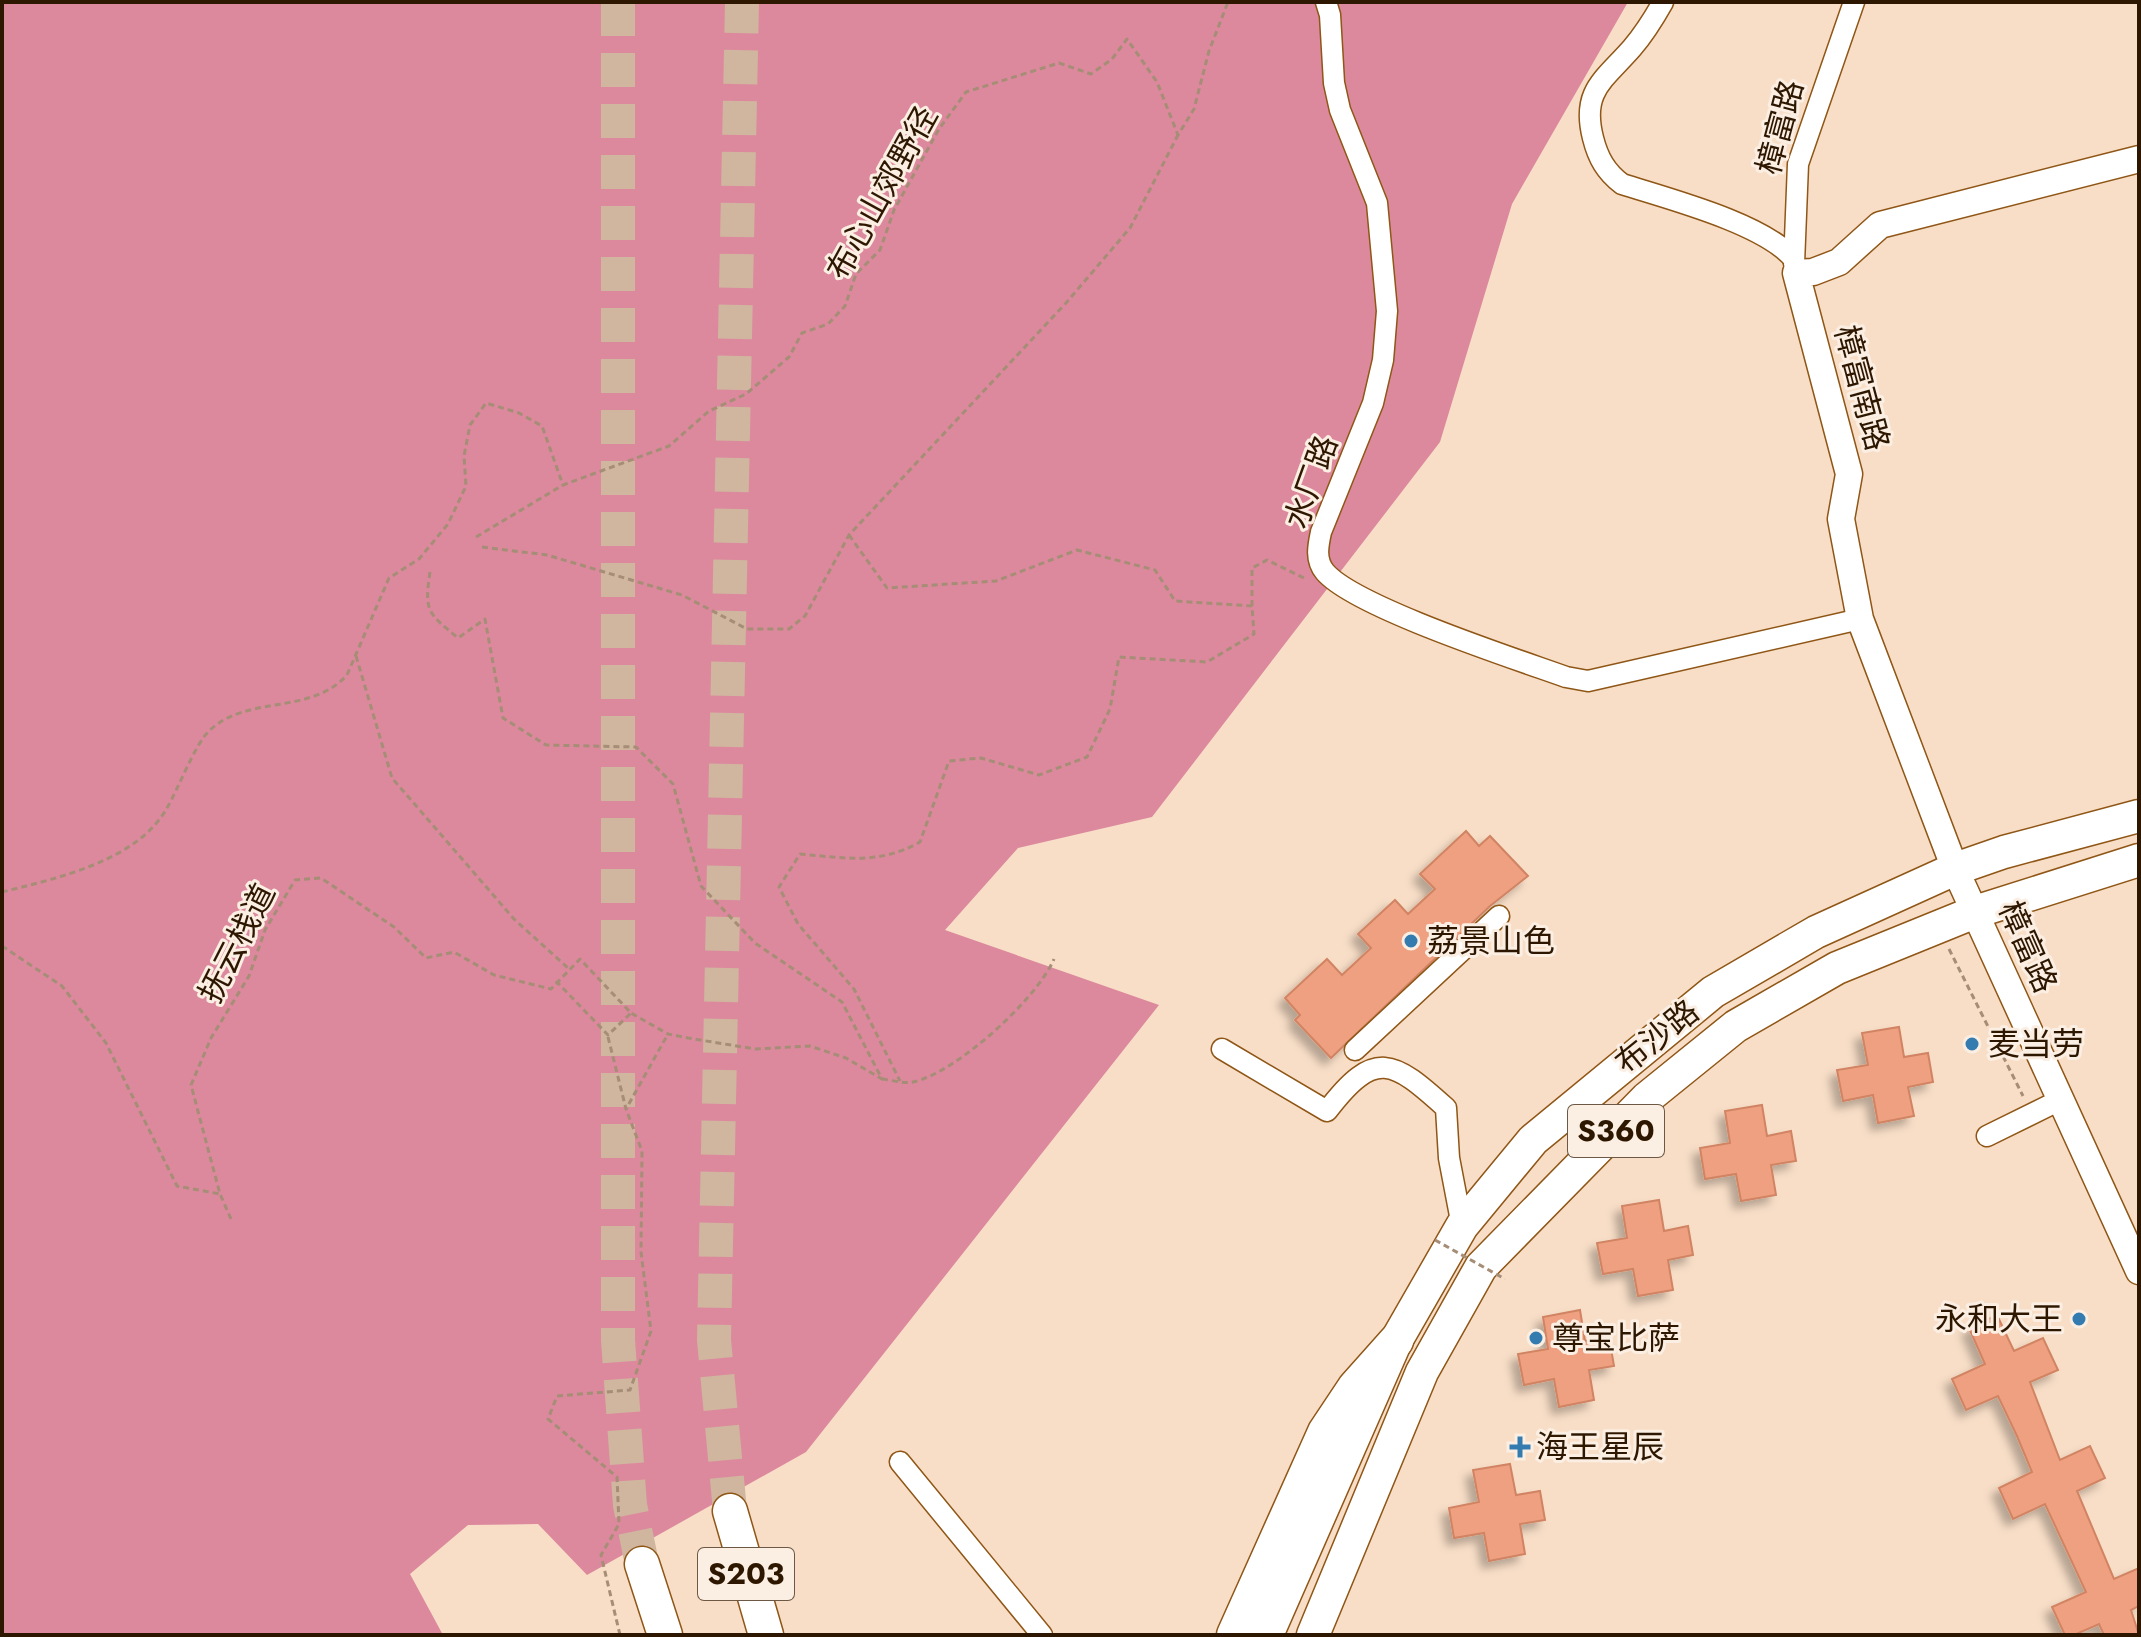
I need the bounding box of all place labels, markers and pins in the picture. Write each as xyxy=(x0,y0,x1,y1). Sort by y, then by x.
place label: 荔景山色 xyxy=(1427,918,1555,964)
marker: 荔景山色 xyxy=(1402,932,1420,950)
place label: 麦当劳 xyxy=(1988,1021,2084,1067)
marker: 麦当劳 xyxy=(1963,1035,1981,1053)
place label: 永和大王 xyxy=(1935,1296,2063,1342)
marker: 永和大王 xyxy=(2070,1310,2088,1328)
place label: 尊宝比萨 xyxy=(1552,1315,1680,1361)
marker: 尊宝比萨 xyxy=(1527,1329,1545,1347)
place label: 海王星辰 xyxy=(1536,1424,1664,1470)
marker: 海王星辰 xyxy=(1511,1438,1529,1456)

